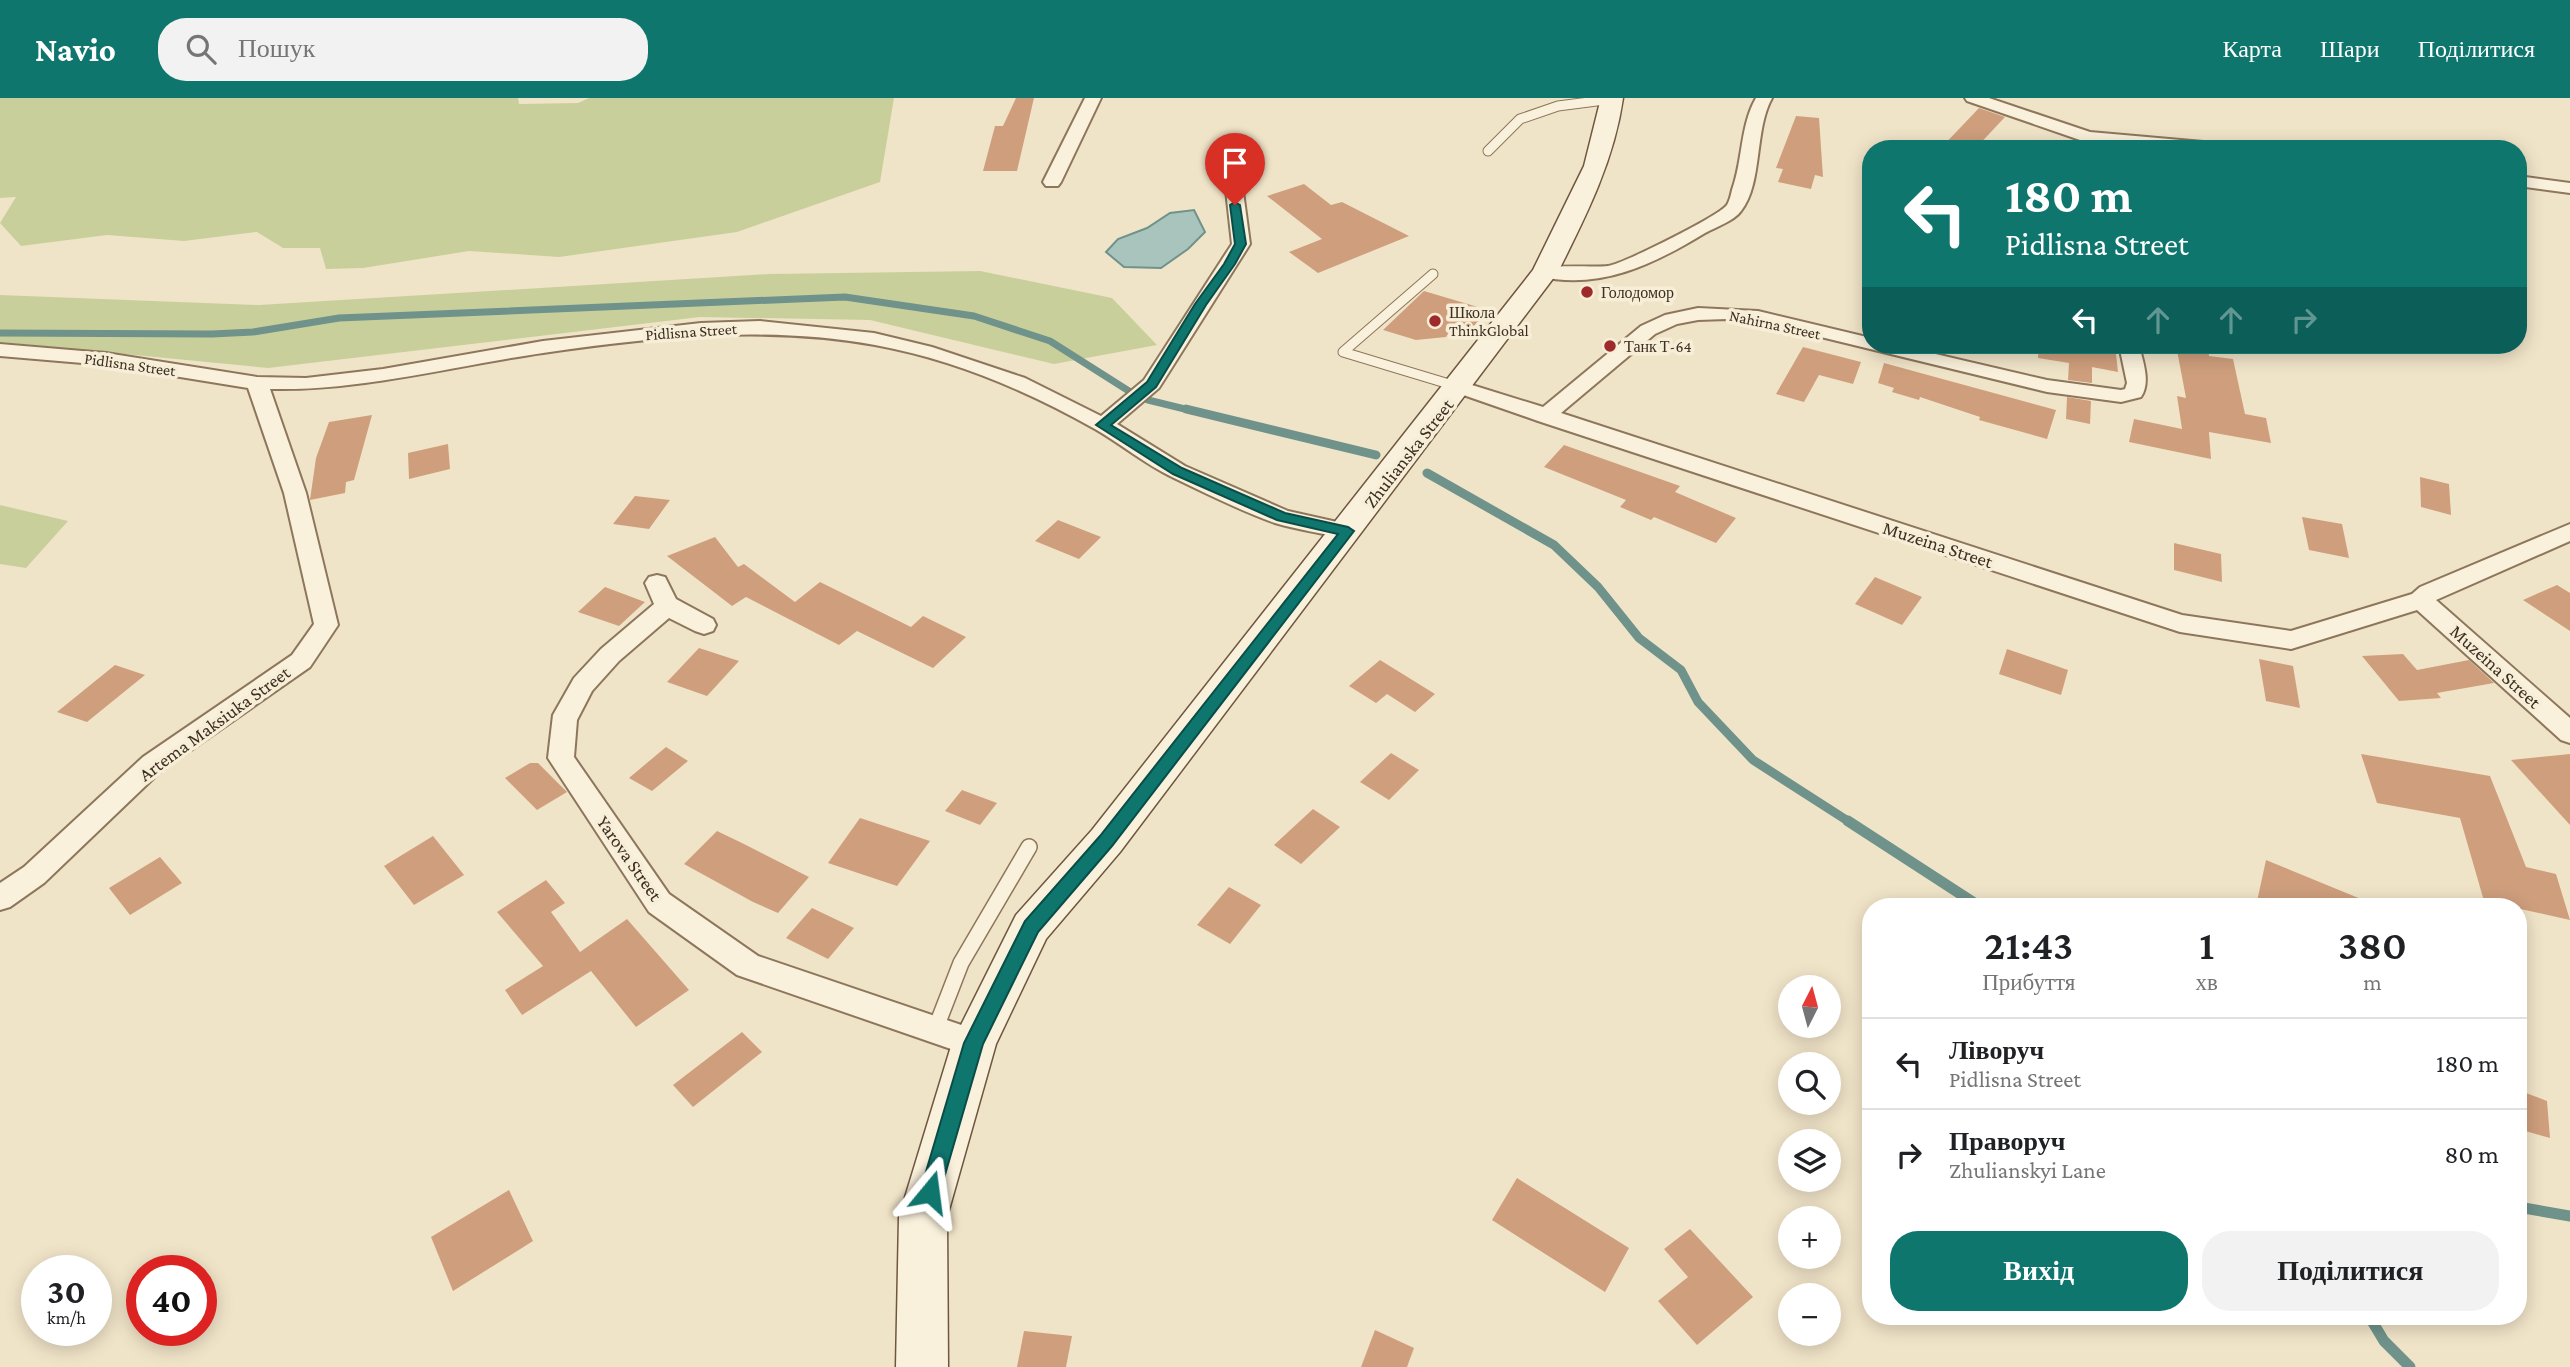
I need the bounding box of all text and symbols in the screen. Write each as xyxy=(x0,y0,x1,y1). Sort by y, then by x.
search box xyxy=(158,18,648,81)
icon: search xyxy=(182,30,220,68)
text: Navio xyxy=(35,31,116,68)
text: Пошук xyxy=(238,34,316,63)
text: Карта xyxy=(2222,35,2282,62)
text: Шари xyxy=(2320,35,2380,62)
text: Поділитися xyxy=(2418,35,2535,62)
pin xyxy=(1205,133,1265,205)
icon: arrive xyxy=(1216,144,1254,182)
icon: left xyxy=(1890,168,1981,259)
text: 180 m xyxy=(2005,168,2133,223)
text: Pidlisna Street xyxy=(2005,226,2189,262)
marker: Голодомор xyxy=(1579,284,1595,300)
place label: Голодомор xyxy=(1601,284,1674,302)
icon: left xyxy=(2066,301,2104,339)
icon: ahead xyxy=(2139,301,2177,339)
icon: ahead xyxy=(2212,301,2250,339)
icon: right xyxy=(2285,301,2323,339)
place label: Школа ThinkGlobal xyxy=(1449,304,1529,339)
street label: Nahirna Street xyxy=(1728,307,1823,343)
marker: Школа ThinkGlobal xyxy=(1427,313,1443,329)
street label: Pidlisna Street xyxy=(645,320,738,343)
marker: Танк Т-64 xyxy=(1602,338,1618,354)
place label: Танк Т-64 xyxy=(1624,338,1692,355)
street label: Pidlisna Street xyxy=(83,350,177,379)
street label: Zhulianska Street xyxy=(1359,394,1458,512)
street label: Muzeina Street xyxy=(1880,517,1996,572)
street label: Muzeina Street xyxy=(2446,620,2546,713)
street label: Artema Maksiuka Street xyxy=(135,661,294,785)
street label: Yarova Street xyxy=(593,812,667,905)
text: 21:43 xyxy=(1984,921,2073,968)
text: 1 xyxy=(2199,921,2214,968)
text: 380 xyxy=(2338,921,2407,968)
text: Прибуття xyxy=(1982,969,2075,995)
text: хв xyxy=(2195,969,2218,995)
text: m xyxy=(2363,969,2382,995)
north arrow xyxy=(1778,975,1841,1038)
map controls xyxy=(1778,975,1841,1346)
text: Ліворуч xyxy=(1949,1036,2044,1065)
icon: left xyxy=(1890,1045,1928,1083)
text: 180 m xyxy=(2436,1049,2499,1078)
button: search xyxy=(1778,1052,1841,1115)
text: Pidlisna Street xyxy=(1949,1066,2081,1092)
text: Праворуч xyxy=(1949,1127,2065,1156)
button: layers xyxy=(1778,1129,1841,1192)
icon: right xyxy=(1890,1136,1928,1174)
text: 80 m xyxy=(2445,1140,2499,1169)
position arrow xyxy=(893,1155,967,1229)
text: Zhulianskyi Lane xyxy=(1949,1157,2106,1183)
button: + xyxy=(1778,1206,1841,1269)
button: Вихід xyxy=(1890,1231,2188,1311)
button: Поділитися xyxy=(2202,1231,2499,1311)
speed limit sign: 40 xyxy=(126,1255,217,1346)
text: 30 xyxy=(47,1272,86,1311)
button: − xyxy=(1778,1283,1841,1346)
text: km/h xyxy=(47,1308,86,1328)

